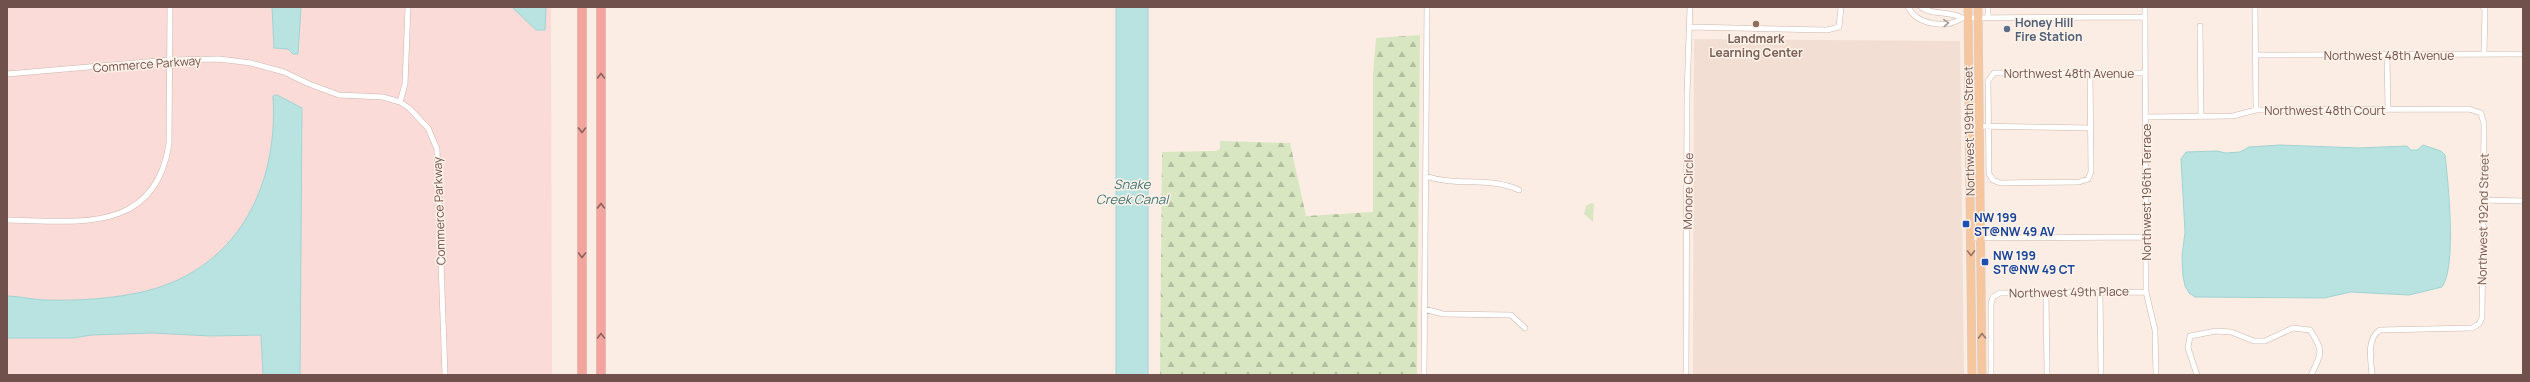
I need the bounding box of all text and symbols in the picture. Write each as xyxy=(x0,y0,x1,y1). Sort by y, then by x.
place label: Honey Hill Fire Station xyxy=(2015,14,2082,45)
marker: Landmark Learning Center xyxy=(1751,19,1761,29)
one-way arrow xyxy=(1943,19,1949,27)
marker: Honey Hill Fire Station xyxy=(2002,24,2012,34)
place label: Landmark Learning Center xyxy=(1709,30,1803,61)
street label: Northwest 48th Avenue xyxy=(2324,47,2454,64)
street label: Commerce Parkway xyxy=(92,52,202,76)
street label: Northwest 48th Avenue xyxy=(2004,65,2134,82)
street label: Northwest 199th Street xyxy=(1959,66,1979,196)
one-way arrow xyxy=(597,73,605,79)
street label: Northwest 48th Court xyxy=(2264,102,2386,119)
street label: Northwest 196th Terrace xyxy=(2138,124,2155,260)
one-way arrow xyxy=(578,127,586,133)
street label: Monore Circle xyxy=(1679,152,1697,230)
street label: Northwest 192nd Street xyxy=(2473,153,2493,285)
street label: Commerce Parkway xyxy=(429,156,449,266)
water label: Snake Creek Canal xyxy=(1096,175,1170,208)
one-way arrow xyxy=(597,203,605,209)
place label: NW 199 ST@NW 49 AV xyxy=(1974,209,2055,240)
marker: NW 199 ST@NW 49 AV xyxy=(1961,219,1971,229)
place label: NW 199 ST@NW 49 CT xyxy=(1993,247,2076,278)
one-way arrow xyxy=(1967,250,1975,256)
one-way arrow xyxy=(578,252,586,258)
marker: NW 199 ST@NW 49 CT xyxy=(1980,257,1990,267)
street label: Northwest 49th Place xyxy=(2009,282,2129,302)
one-way arrow xyxy=(597,333,605,339)
one-way arrow xyxy=(1978,333,1986,339)

